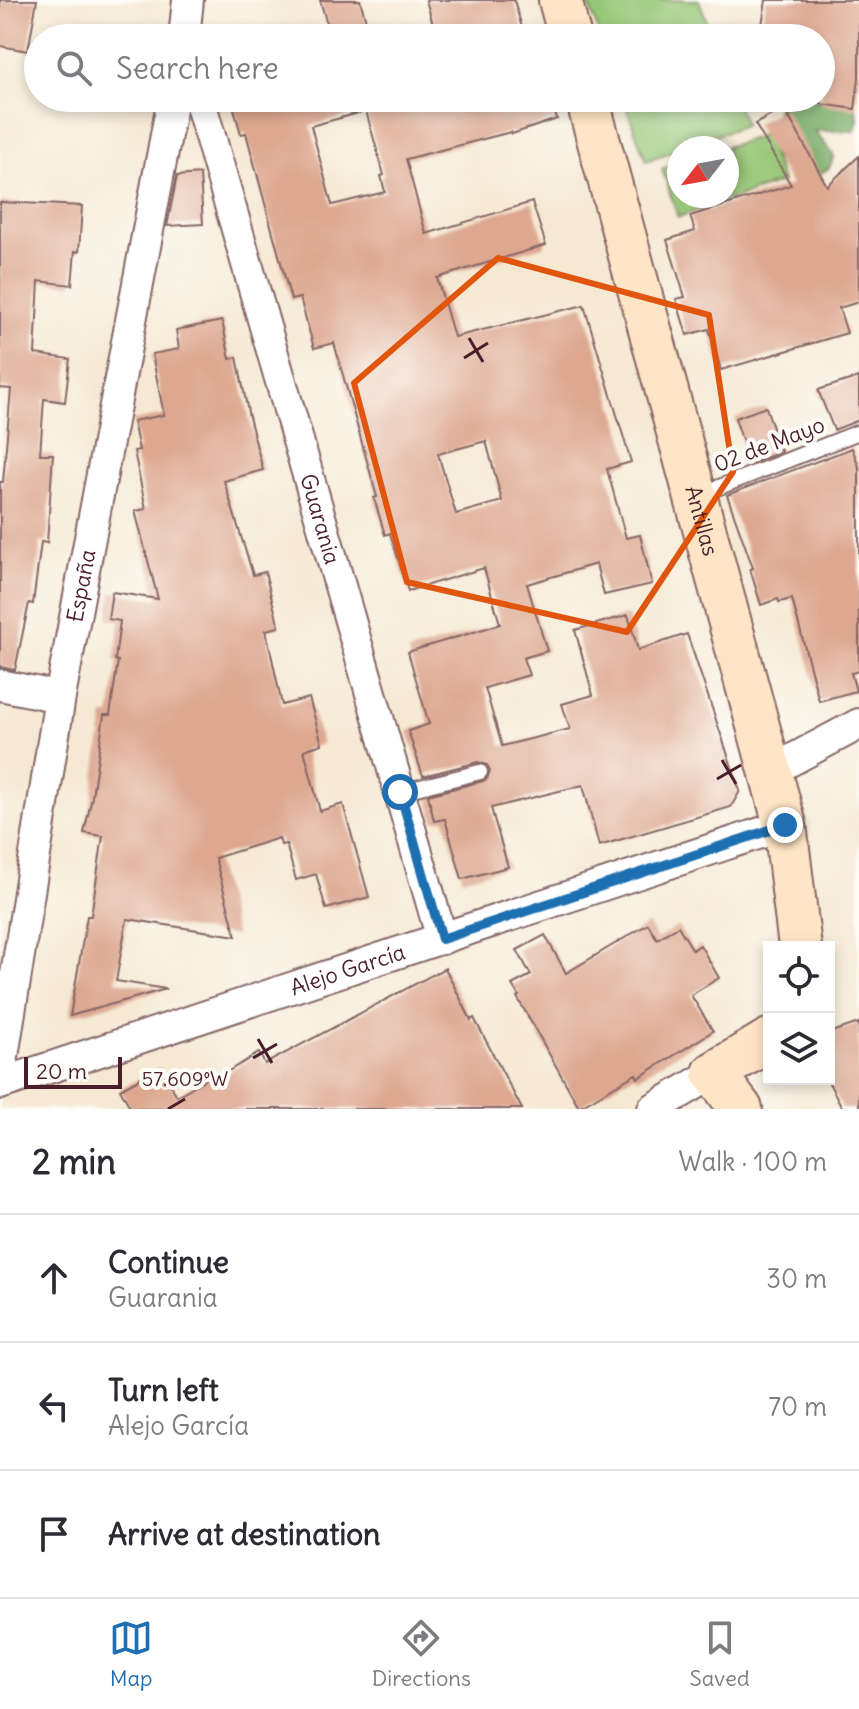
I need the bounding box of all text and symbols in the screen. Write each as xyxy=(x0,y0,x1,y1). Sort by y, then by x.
search box xyxy=(24,24,835,112)
icon: search xyxy=(52,46,96,90)
text: Search here xyxy=(116,49,279,87)
north arrow xyxy=(667,136,739,208)
street label: 02 de Mayo xyxy=(710,410,828,478)
street label: Guarania xyxy=(294,470,347,567)
street label: Antillas xyxy=(679,482,725,559)
street label: España xyxy=(60,547,102,624)
route start xyxy=(382,774,418,810)
route end xyxy=(767,807,803,843)
street label: Alejo García xyxy=(286,937,409,1001)
map controls xyxy=(763,941,835,1085)
button: locate xyxy=(763,941,835,1013)
button: layers xyxy=(763,1013,835,1085)
scale bar xyxy=(24,1053,122,1089)
text: 20 m xyxy=(36,1057,87,1085)
text: 57.609°W xyxy=(142,1066,228,1091)
text: 2 min xyxy=(32,1140,116,1183)
text: Walk · 100 m xyxy=(679,1145,827,1178)
text: Continue xyxy=(108,1243,229,1281)
icon: ahead xyxy=(32,1256,76,1300)
text: 30 m xyxy=(766,1262,827,1295)
text: Guarania xyxy=(108,1281,218,1314)
text: Turn left xyxy=(108,1371,219,1409)
icon: left xyxy=(32,1384,76,1428)
text: 70 m xyxy=(768,1390,827,1423)
text: Alejo García xyxy=(108,1409,249,1442)
icon: arrive xyxy=(32,1512,76,1556)
text: Arrive at destination xyxy=(108,1515,380,1553)
tab: Map xyxy=(109,1616,153,1692)
tab: Directions xyxy=(372,1616,471,1692)
tab: Saved xyxy=(689,1616,750,1692)

